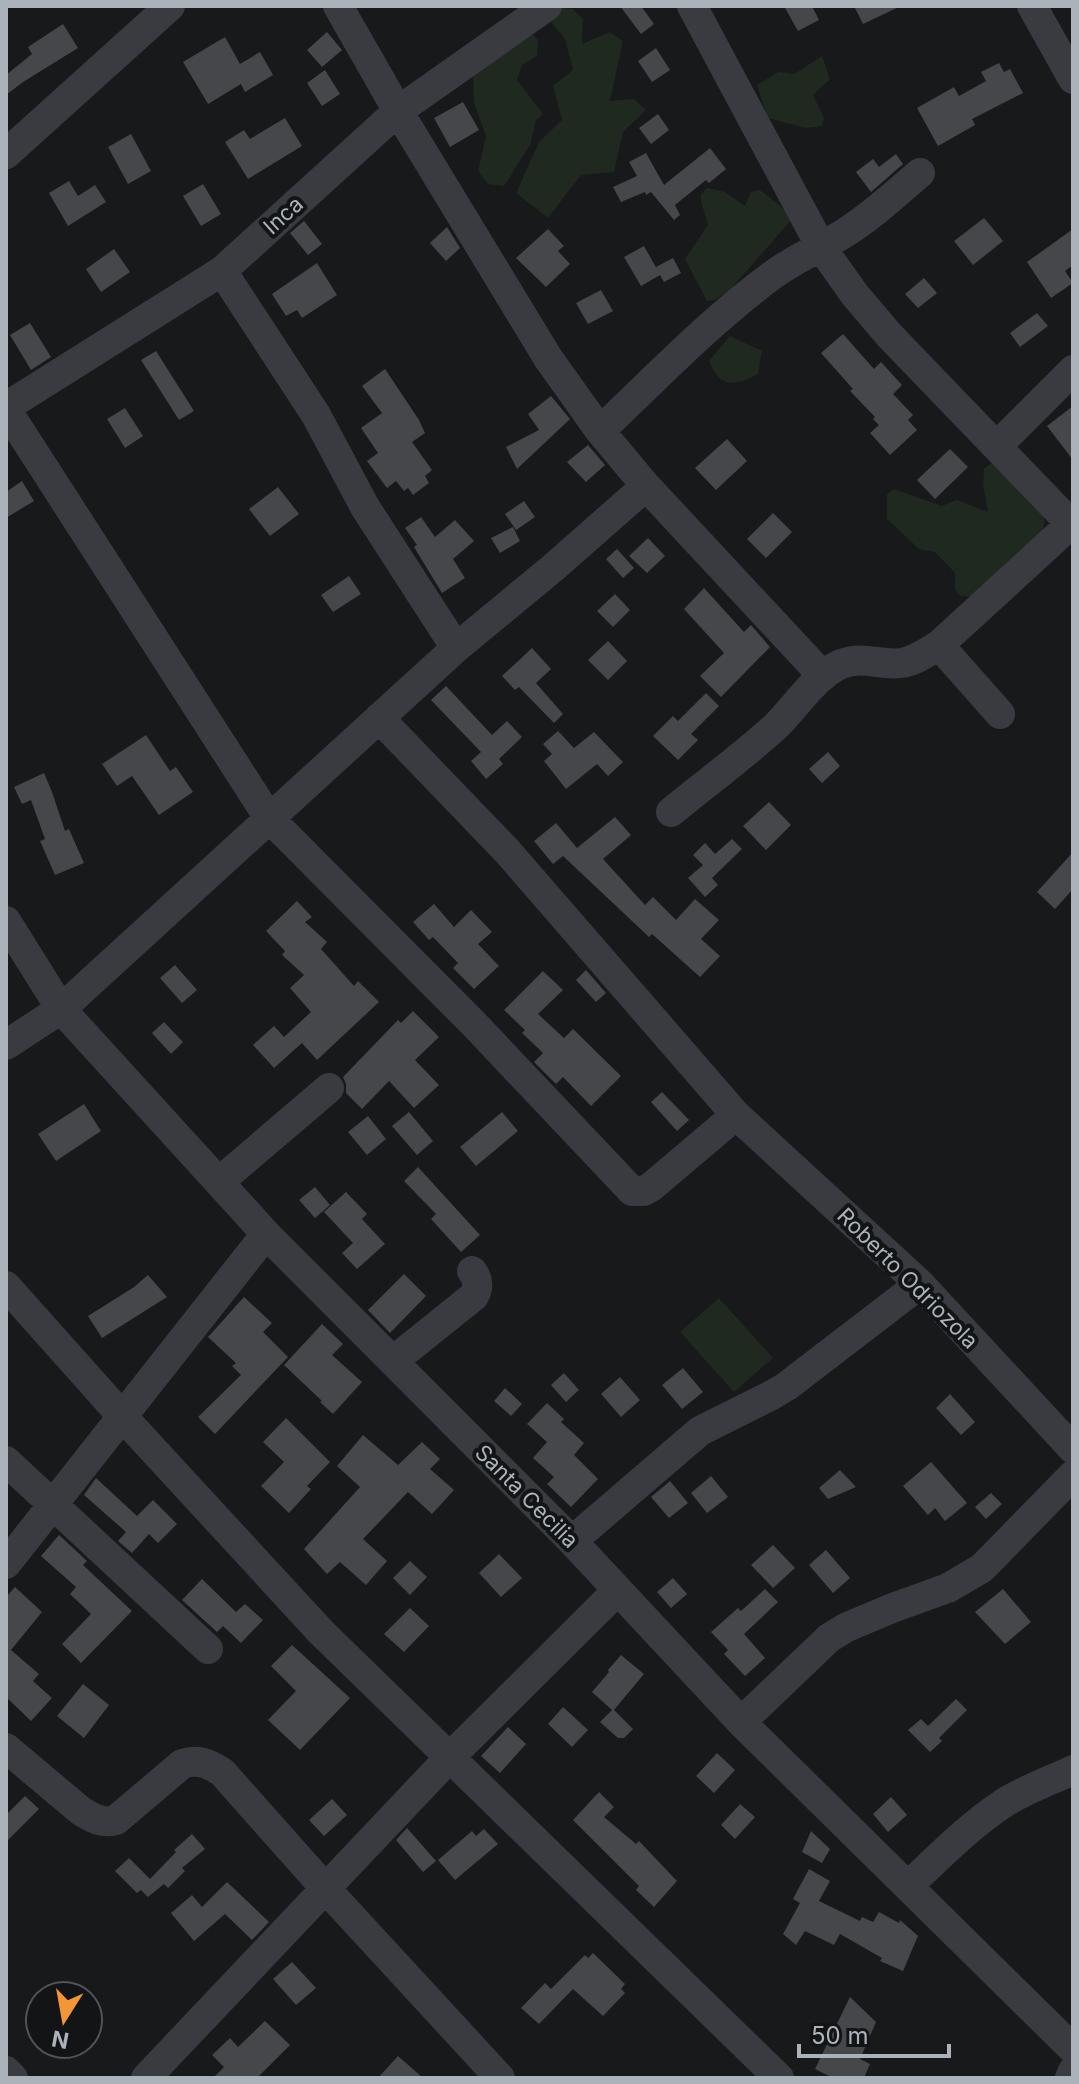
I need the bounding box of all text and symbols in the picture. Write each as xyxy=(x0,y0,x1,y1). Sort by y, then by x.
street label: Inca xyxy=(258,191,308,239)
street label: Roberto Odriozola xyxy=(832,1202,984,1354)
street label: Santa Cecilia xyxy=(470,1439,584,1553)
north arrow xyxy=(24,1980,104,2060)
scale bar xyxy=(799,2008,949,2058)
text: 50 m xyxy=(811,2021,869,2050)
text: N xyxy=(49,2025,71,2054)

